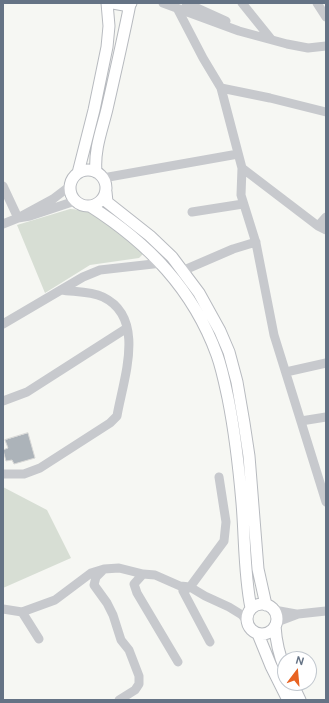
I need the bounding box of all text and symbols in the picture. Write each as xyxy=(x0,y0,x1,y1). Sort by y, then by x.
north arrow xyxy=(277,651,317,691)
text: N xyxy=(294,653,306,668)

